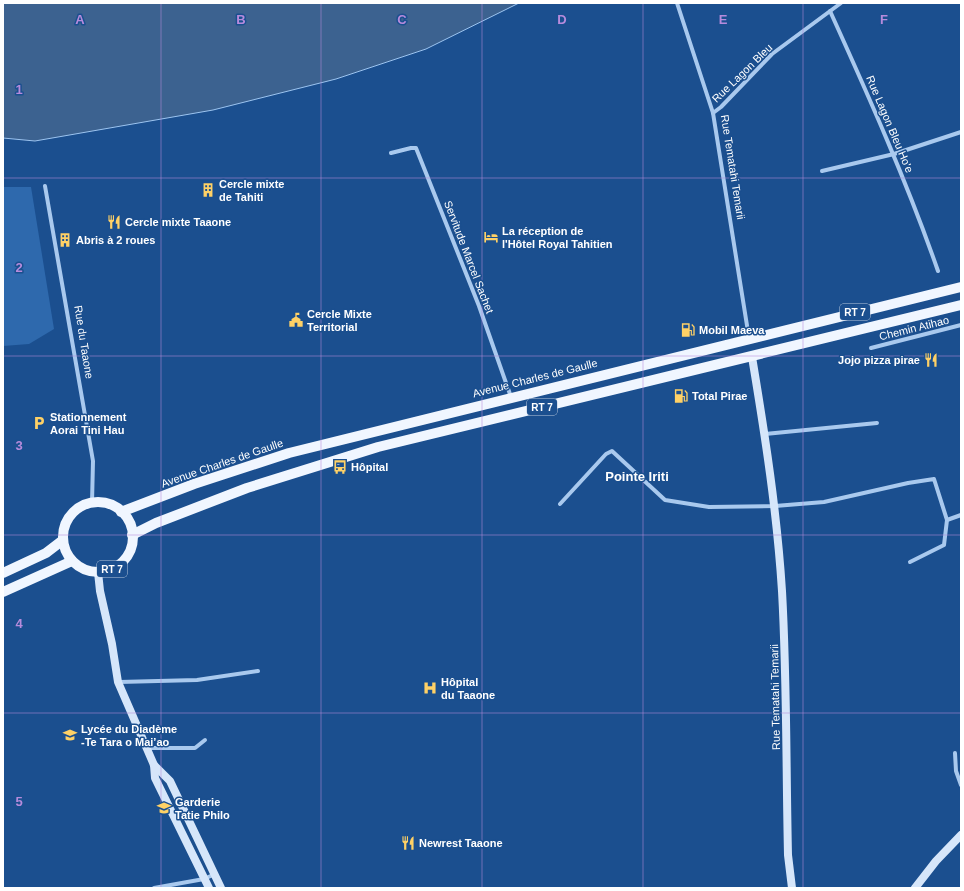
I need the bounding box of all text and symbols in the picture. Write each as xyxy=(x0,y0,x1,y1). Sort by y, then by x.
text: A xyxy=(75,12,85,27)
text: B xyxy=(236,12,246,27)
text: C xyxy=(397,12,407,27)
text: D xyxy=(557,12,567,27)
text: E xyxy=(719,12,728,27)
text: F xyxy=(880,12,888,27)
street label: Rue Lagon Bleu xyxy=(709,41,775,105)
street label: Rue Lagon Bleu Ho'e xyxy=(864,74,916,174)
text: 1 xyxy=(15,82,23,97)
street label: Rue Tematahi Temarii xyxy=(719,114,747,220)
place label: Cercle mixte de Tahiti xyxy=(219,178,284,203)
building icon: Cercle mixte de Tahiti xyxy=(200,182,216,198)
street label: Servitude Marcel Sachet xyxy=(442,199,496,315)
restaurant icon: Cercle mixte Taaone xyxy=(106,214,122,230)
place label: Cercle mixte Taaone xyxy=(125,216,231,228)
place label: La réception de l'Hôtel Royal Tahitien xyxy=(502,225,613,250)
hotel icon: La réception de l'Hôtel Royal Tahitien xyxy=(483,229,499,245)
building icon: Abris à 2 roues xyxy=(57,232,73,248)
place label: Abris à 2 roues xyxy=(76,234,155,246)
text: 2 xyxy=(15,260,23,275)
street label: Rue du Taaone xyxy=(72,304,96,380)
road number: RT 7 xyxy=(840,304,870,320)
place label: Cercle Mixte Territorial xyxy=(307,308,372,333)
public building icon: Cercle Mixte Territorial xyxy=(288,312,304,328)
street label: Chemin Atihao xyxy=(878,314,950,342)
fuel station icon: Mobil Maeva xyxy=(680,322,696,338)
place label: Mobil Maeva xyxy=(699,324,765,336)
restaurant icon: Jojo pizza pirae xyxy=(923,352,939,368)
place label: Jojo pizza pirae xyxy=(838,354,920,366)
street label: Avenue Charles de Gaulle xyxy=(471,357,599,399)
fuel station icon: Total Pirae xyxy=(673,388,689,404)
place label: Total Pirae xyxy=(692,390,747,402)
road number: RT 7 xyxy=(527,399,557,415)
place label: Stationnement Aorai Tini Hau xyxy=(50,411,127,436)
parking icon: Stationnement Aorai Tini Hau xyxy=(31,415,47,431)
street label: Avenue Charles de Gaulle xyxy=(159,436,285,490)
text: 3 xyxy=(15,438,23,453)
bus stop icon: Hôpital xyxy=(332,459,348,475)
place label: Hôpital xyxy=(351,461,388,473)
district label: Pointe Iriti xyxy=(605,469,669,484)
road number: RT 7 xyxy=(97,561,127,577)
text: 4 xyxy=(15,616,23,631)
street label: Rue Tematahi Temarii xyxy=(768,644,782,750)
place label: Hôpital du Taaone xyxy=(441,676,495,701)
hospital icon: Hôpital du Taaone xyxy=(422,680,438,696)
place label: Lycée du Diadème -Te Tara o Mai’ao xyxy=(81,723,177,748)
school or university icon: Lycée du Diadème -Te Tara o Mai’ao xyxy=(62,727,78,743)
text: 5 xyxy=(15,794,23,809)
place label: Garderie Tatie Philo xyxy=(175,796,230,821)
school or university icon: Garderie Tatie Philo xyxy=(156,800,172,816)
restaurant icon: Newrest Taaone xyxy=(400,835,416,851)
place label: Newrest Taaone xyxy=(419,837,503,849)

